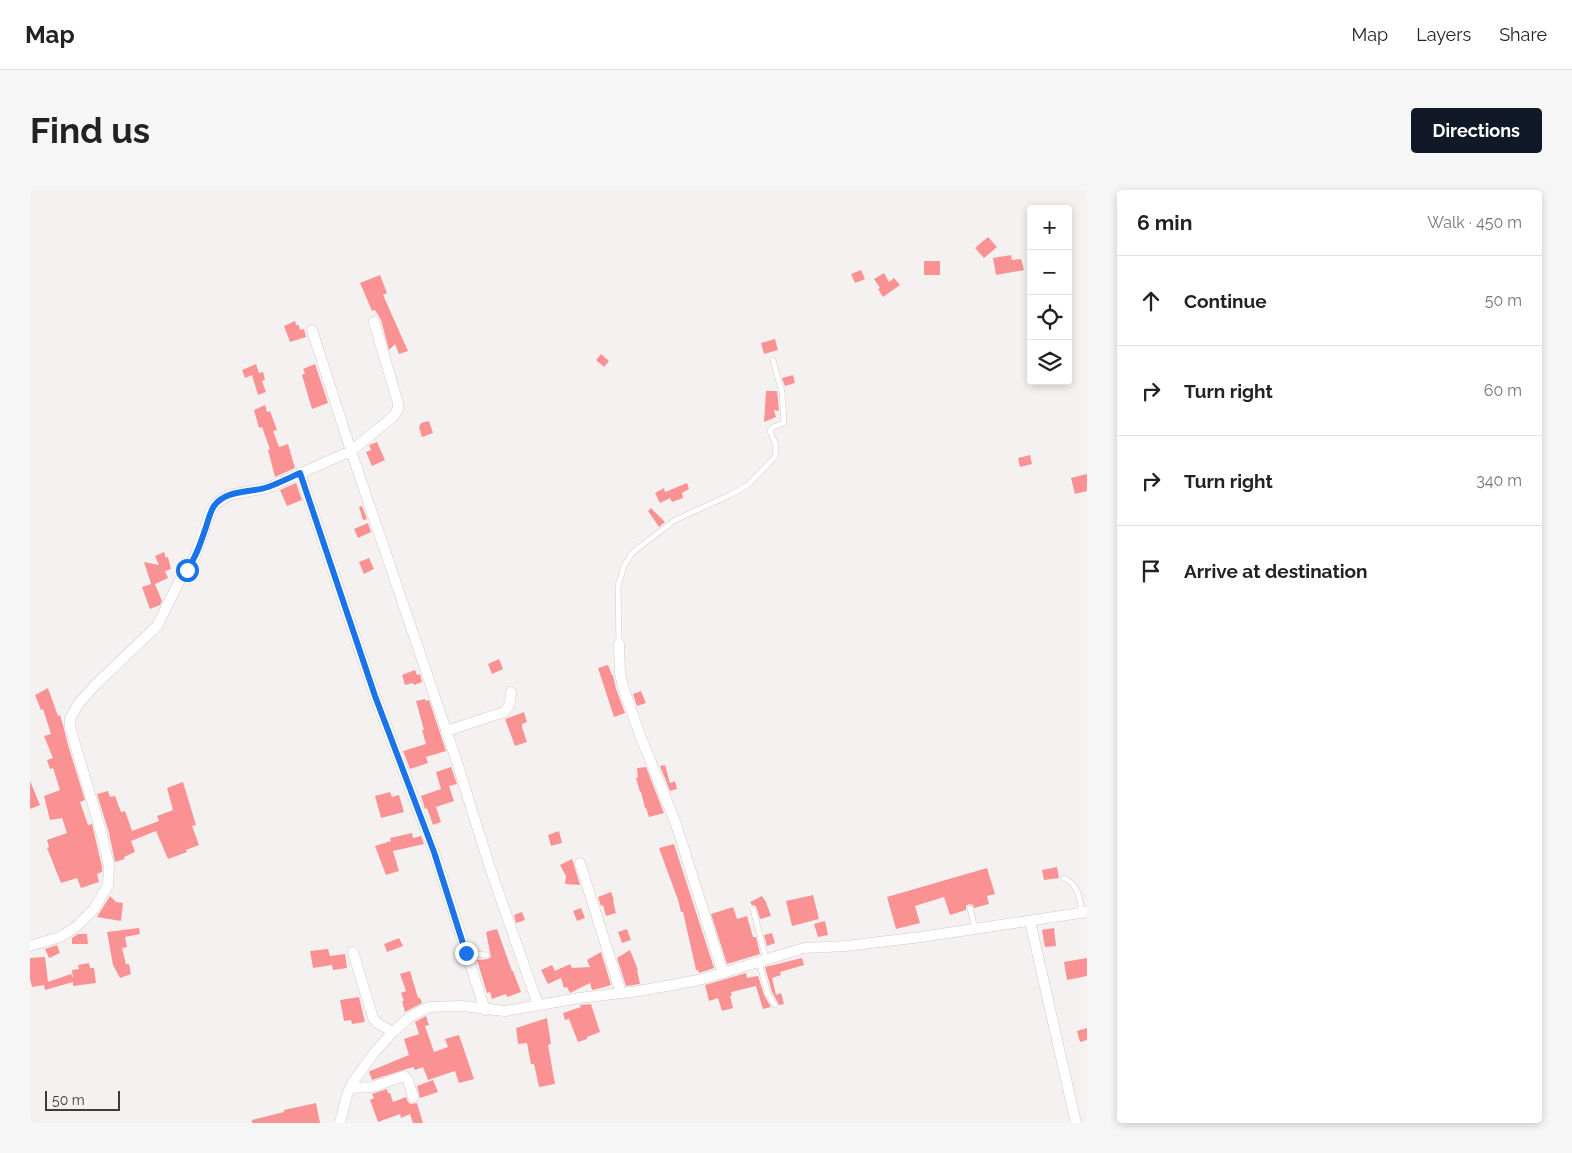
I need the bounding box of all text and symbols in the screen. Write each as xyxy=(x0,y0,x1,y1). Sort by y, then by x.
text: Map xyxy=(25,20,75,49)
text: Map xyxy=(1352,24,1388,45)
text: Layers xyxy=(1416,24,1471,45)
text: Share xyxy=(1499,24,1547,45)
button: Directions xyxy=(1411,108,1542,153)
text: Find us xyxy=(30,110,150,151)
map controls xyxy=(1027,205,1072,385)
button: + xyxy=(1027,205,1072,250)
text: 6 min xyxy=(1137,210,1192,235)
text: Walk · 450 m xyxy=(1427,213,1522,232)
button: − xyxy=(1027,250,1072,295)
icon: ahead xyxy=(1137,287,1165,315)
text: Continue xyxy=(1184,290,1267,312)
text: 50 m xyxy=(1485,291,1522,310)
button: locate xyxy=(1027,295,1072,340)
button: layers xyxy=(1027,340,1072,385)
icon: right xyxy=(1137,377,1165,405)
text: Turn right xyxy=(1184,380,1273,402)
text: 60 m xyxy=(1484,381,1522,400)
icon: right xyxy=(1137,467,1165,495)
text: Turn right xyxy=(1184,470,1273,492)
text: 340 m xyxy=(1476,471,1522,490)
icon: arrive xyxy=(1137,557,1165,585)
route start xyxy=(176,559,199,582)
text: Arrive at destination xyxy=(1184,560,1368,582)
route end xyxy=(455,942,478,965)
scale bar xyxy=(45,1088,120,1111)
text: 50 m xyxy=(52,1092,85,1108)

